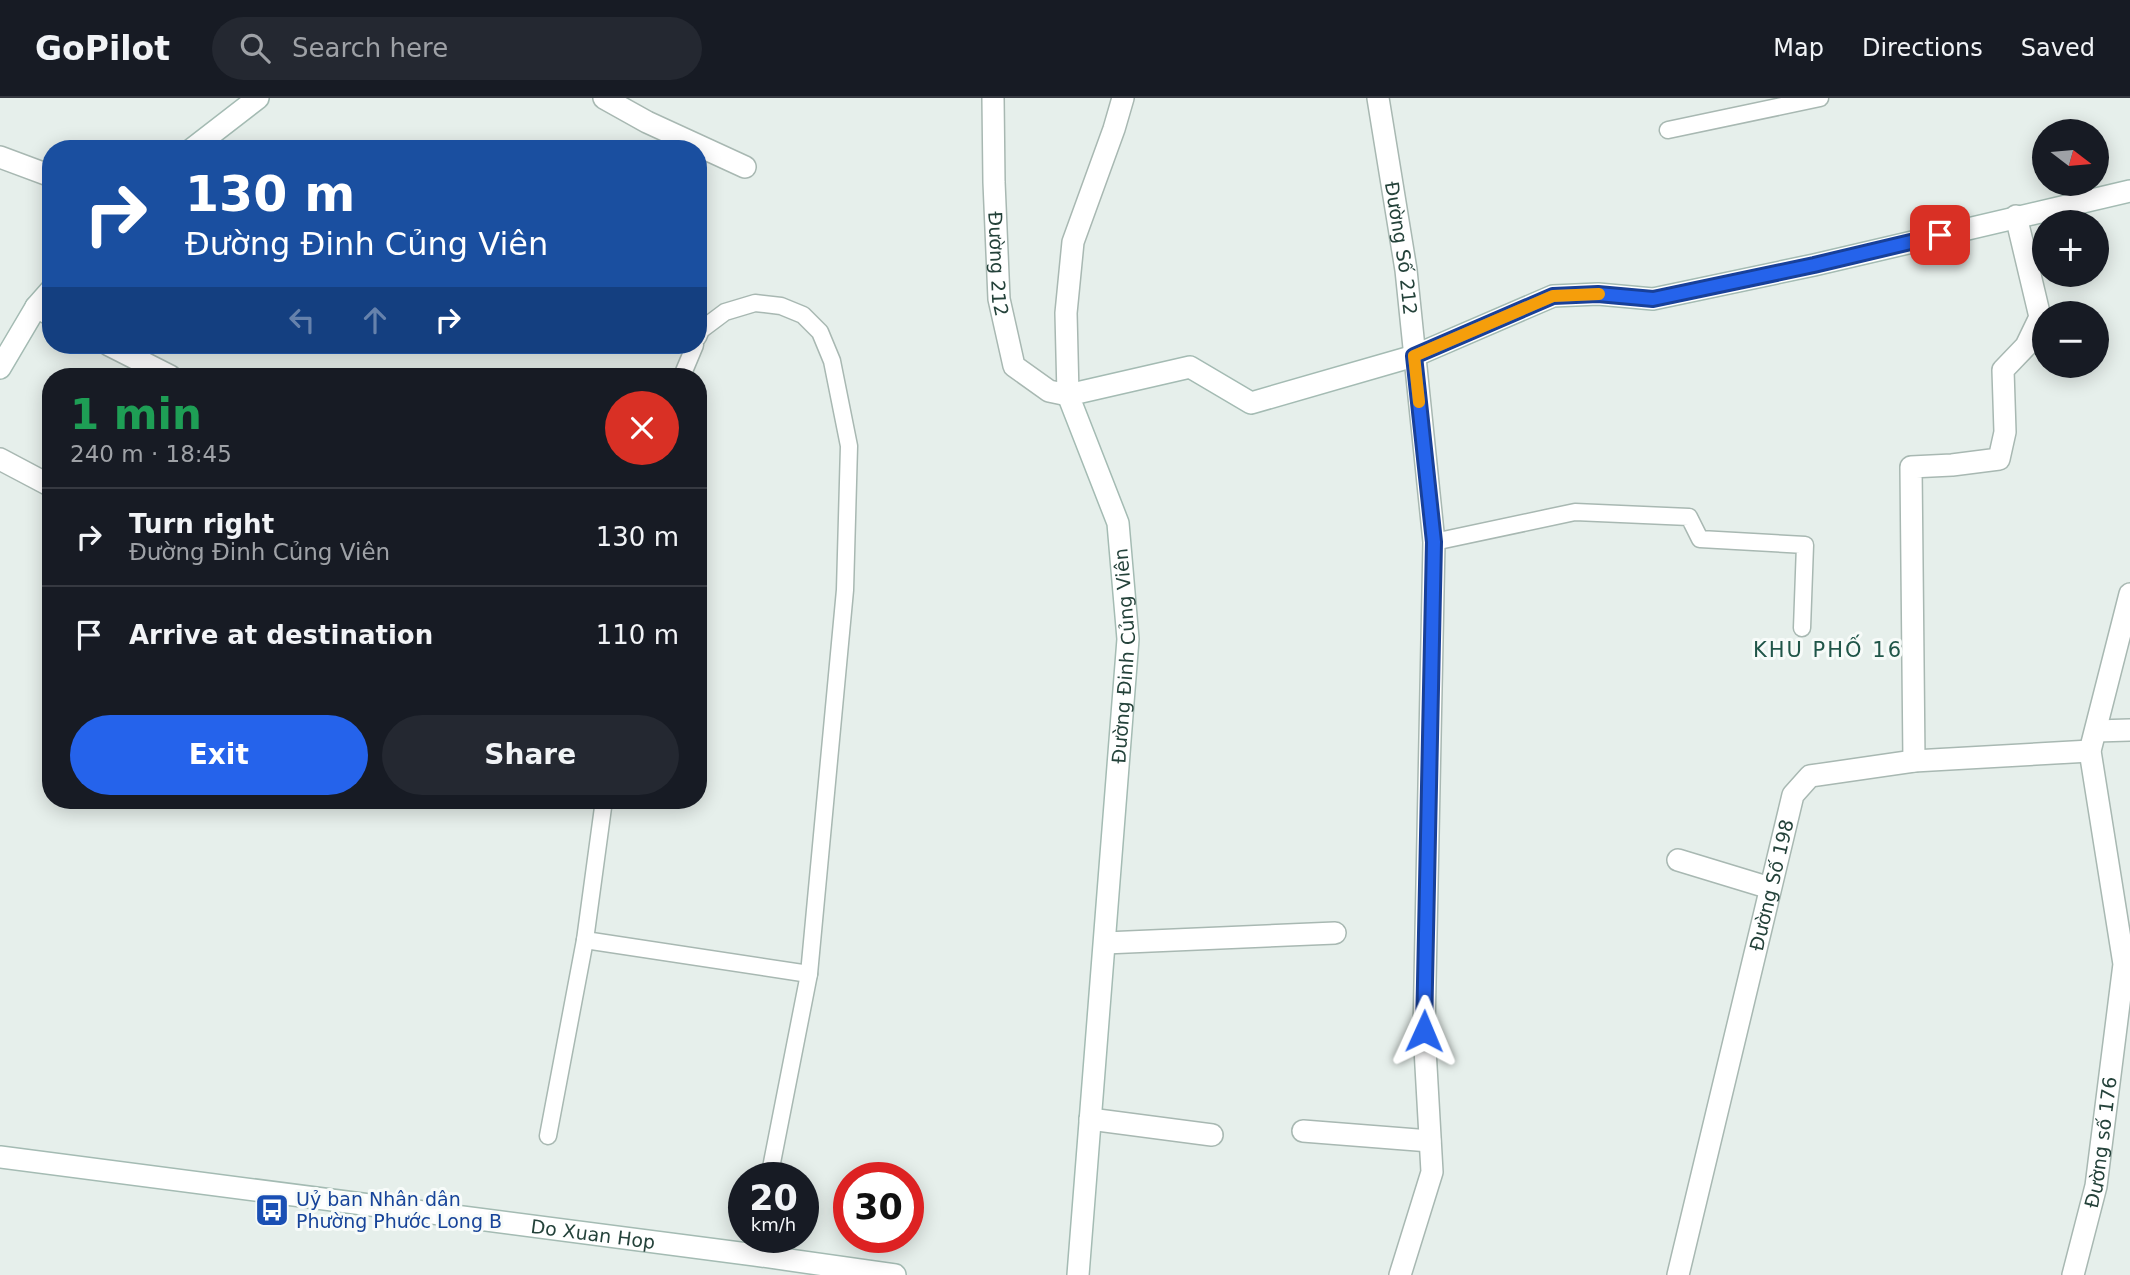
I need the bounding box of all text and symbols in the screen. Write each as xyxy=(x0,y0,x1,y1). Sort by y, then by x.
search box xyxy=(212,17,702,80)
text: GoPilot xyxy=(35,29,170,68)
icon: search xyxy=(236,29,274,67)
text: Search here xyxy=(292,33,448,63)
text: Map xyxy=(1773,34,1824,62)
text: Directions xyxy=(1862,34,1983,62)
text: Saved xyxy=(2021,34,2095,62)
north arrow xyxy=(2032,119,2109,196)
map controls xyxy=(2032,119,2109,378)
text: 130 m xyxy=(185,166,355,223)
icon: right xyxy=(70,168,161,259)
street label: Đường Số 212 xyxy=(1381,180,1422,316)
pin xyxy=(1910,205,1970,265)
button: + xyxy=(2032,210,2109,287)
street label: Đường 212 xyxy=(984,211,1014,318)
icon: arrive xyxy=(1921,216,1959,254)
text: Đường Đinh Củng Viên xyxy=(185,225,548,263)
icon: left xyxy=(283,301,321,339)
icon: ahead xyxy=(356,301,394,339)
icon: right xyxy=(429,301,467,339)
button: − xyxy=(2032,301,2109,378)
text: 1 min xyxy=(70,390,202,439)
button: close xyxy=(605,391,679,465)
text: 240 m · 18:45 xyxy=(70,441,232,467)
text: Turn right xyxy=(129,509,274,539)
icon: right xyxy=(70,518,108,556)
text: 130 m xyxy=(596,522,679,552)
text: Đường Đinh Củng Viên xyxy=(129,539,390,565)
street label: Đường Đinh Củng Viên xyxy=(1107,547,1139,764)
icon: arrive xyxy=(70,616,108,654)
text: Arrive at destination xyxy=(129,620,433,650)
text: 110 m xyxy=(596,620,679,650)
district label: KHU PHỐ 16 xyxy=(1753,634,1903,662)
button: Exit xyxy=(70,715,368,795)
button: Share xyxy=(382,715,679,795)
street label: Đường Số 198 xyxy=(1745,817,1798,953)
position arrow xyxy=(1387,994,1461,1068)
street label: Đường số 176 xyxy=(2080,1075,2121,1210)
speed limit sign: 30 xyxy=(833,1162,924,1253)
text: 20 xyxy=(749,1178,798,1218)
place label: Uỷ ban Nhân dân Phường Phước Long B xyxy=(296,1188,502,1232)
bus stop icon: Uỷ ban Nhân dân Phường Phước Long B xyxy=(253,1191,291,1229)
text: km/h xyxy=(751,1214,796,1235)
street label: Do Xuan Hop xyxy=(530,1215,656,1253)

